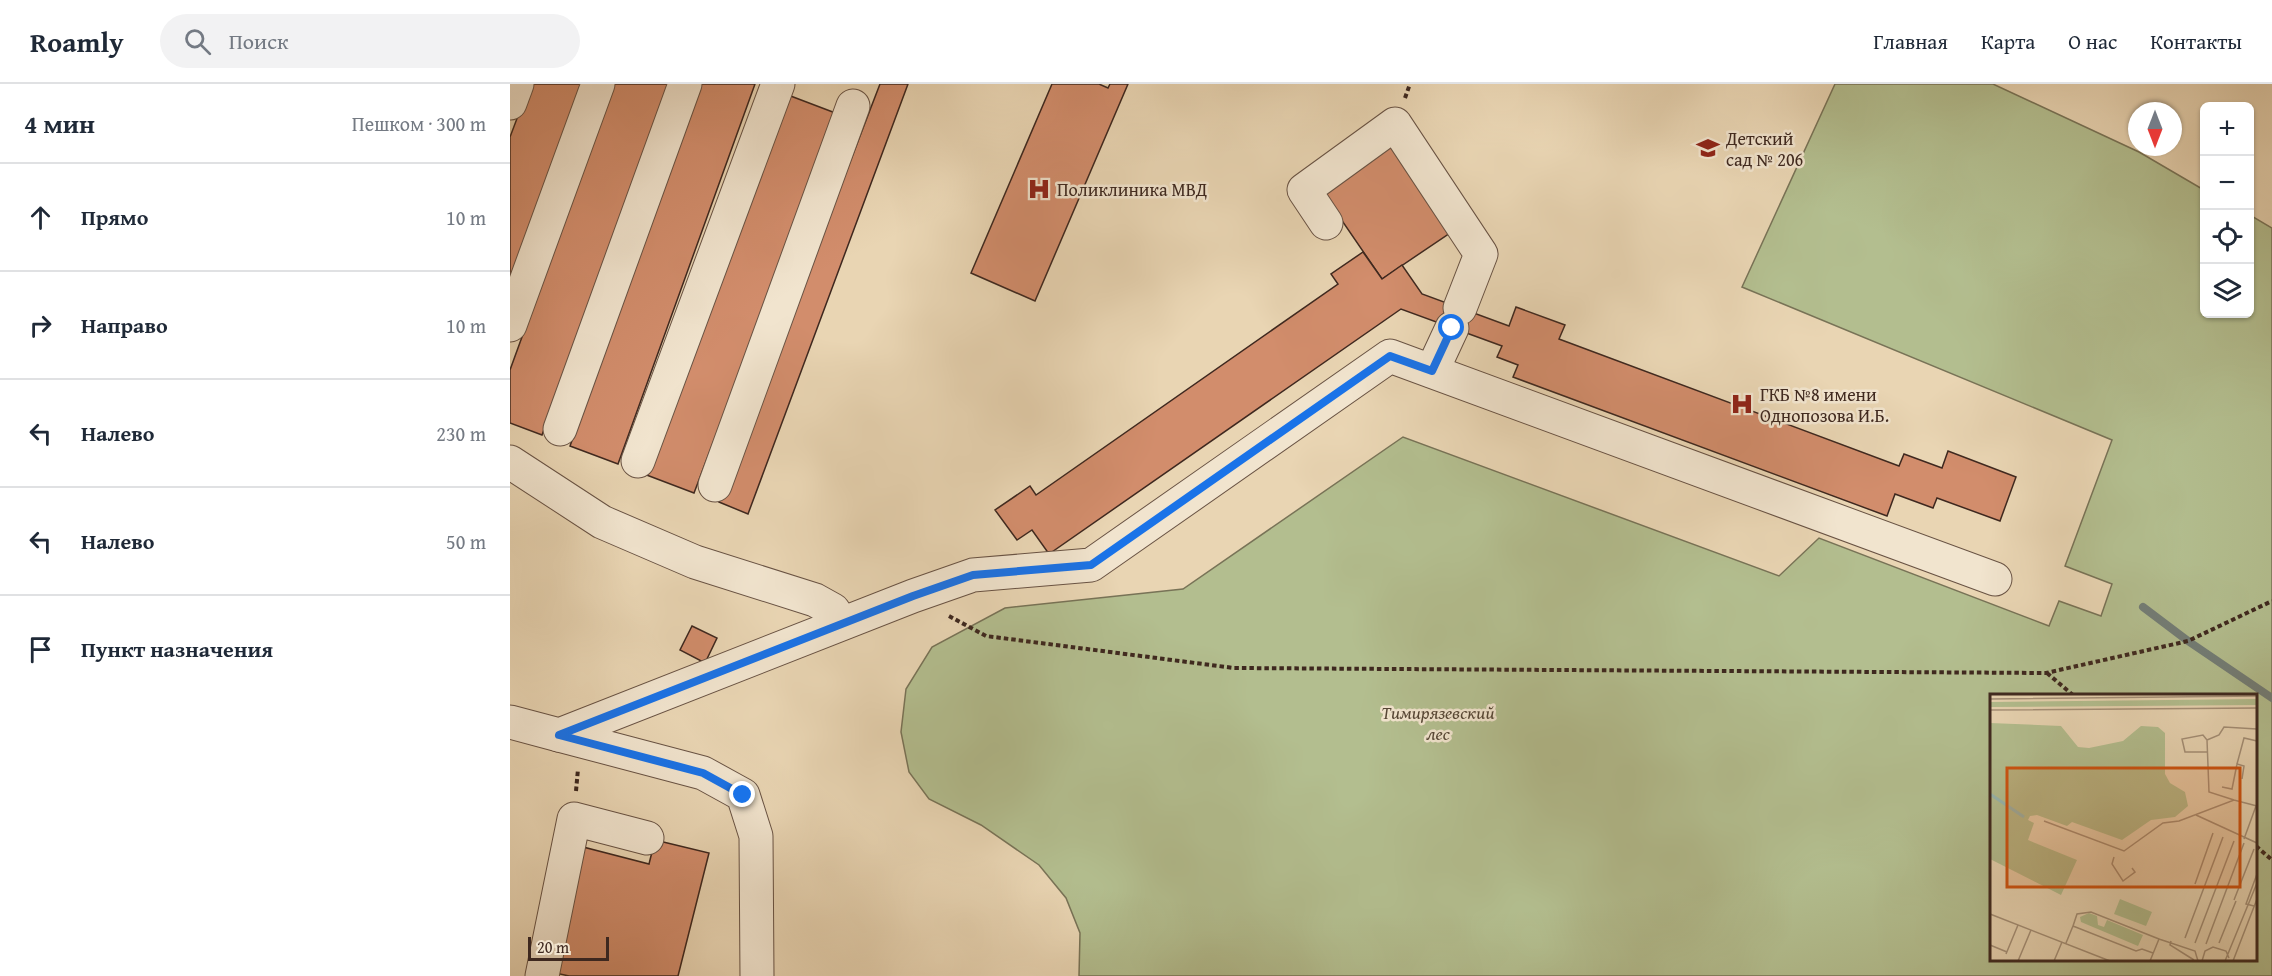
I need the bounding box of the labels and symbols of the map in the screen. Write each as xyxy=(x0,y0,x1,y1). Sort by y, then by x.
north arrow xyxy=(2128,102,2182,156)
place label: Детский сад № 206 xyxy=(1725,125,1803,173)
school or university icon: Детский сад № 206 xyxy=(1695,135,1721,161)
hospital icon: Поликлиника МВД xyxy=(1026,176,1052,202)
place label: Поликлиника МВД xyxy=(1057,176,1207,203)
route start xyxy=(1438,314,1464,340)
place label: ГКБ №8 имени Однопозова И.Б. xyxy=(1760,381,1889,429)
hospital icon: ГКБ №8 имени Однопозова И.Б. xyxy=(1729,391,1755,417)
inset map xyxy=(1990,694,2257,961)
park label: Тимирязевский лес xyxy=(1381,699,1495,747)
route end xyxy=(729,781,755,807)
scale bar xyxy=(528,934,609,962)

